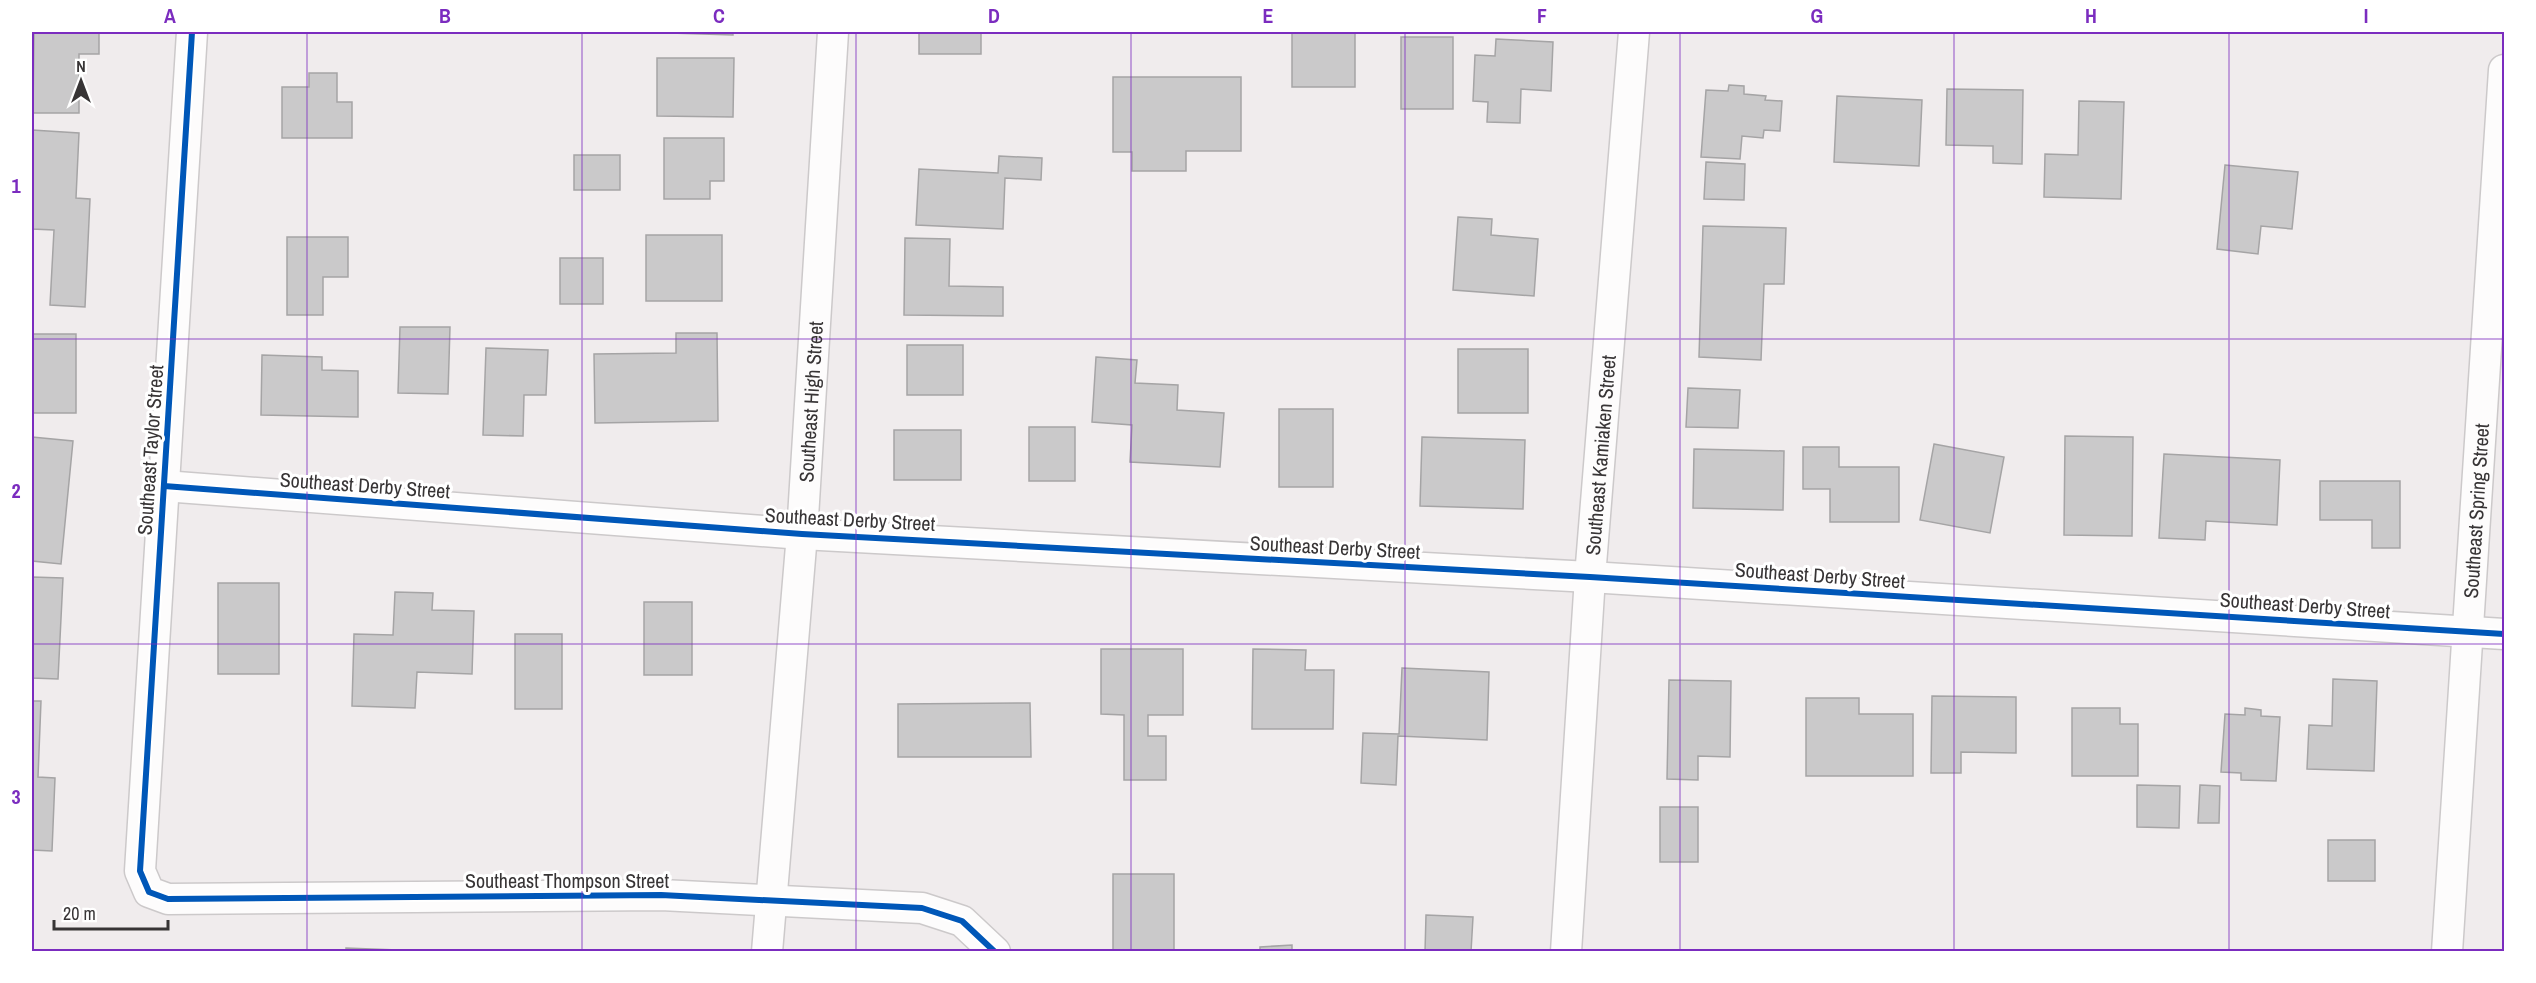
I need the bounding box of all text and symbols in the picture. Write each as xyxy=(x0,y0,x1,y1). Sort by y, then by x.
text: A xyxy=(164,2,176,29)
text: B xyxy=(439,2,451,29)
text: C xyxy=(713,2,725,29)
text: D xyxy=(988,2,1000,29)
text: E xyxy=(1263,2,1274,29)
text: F xyxy=(1537,2,1547,29)
text: G xyxy=(1811,2,1823,29)
text: H xyxy=(2085,2,2097,29)
text: I xyxy=(2364,2,2368,29)
north arrow xyxy=(51,51,111,111)
text: N xyxy=(76,55,86,77)
text: 1 xyxy=(11,172,21,199)
street label: Southeast High Street xyxy=(792,320,829,483)
street label: Southeast Kamiaken Street xyxy=(1578,354,1621,556)
street label: Southeast Taylor Street xyxy=(131,364,169,536)
street label: Southeast Spring Street xyxy=(2456,422,2495,599)
street label: Southeast Derby Street xyxy=(279,466,451,504)
text: 2 xyxy=(11,477,21,504)
street label: Southeast Derby Street xyxy=(764,501,936,537)
street label: Southeast Derby Street xyxy=(1249,529,1421,565)
street label: Southeast Derby Street xyxy=(1734,556,1906,594)
street label: Southeast Derby Street xyxy=(2219,586,2391,624)
text: 3 xyxy=(11,783,21,810)
street label: Southeast Thompson Street xyxy=(465,867,669,894)
scale bar xyxy=(54,893,168,931)
text: 20 m xyxy=(63,901,96,926)

